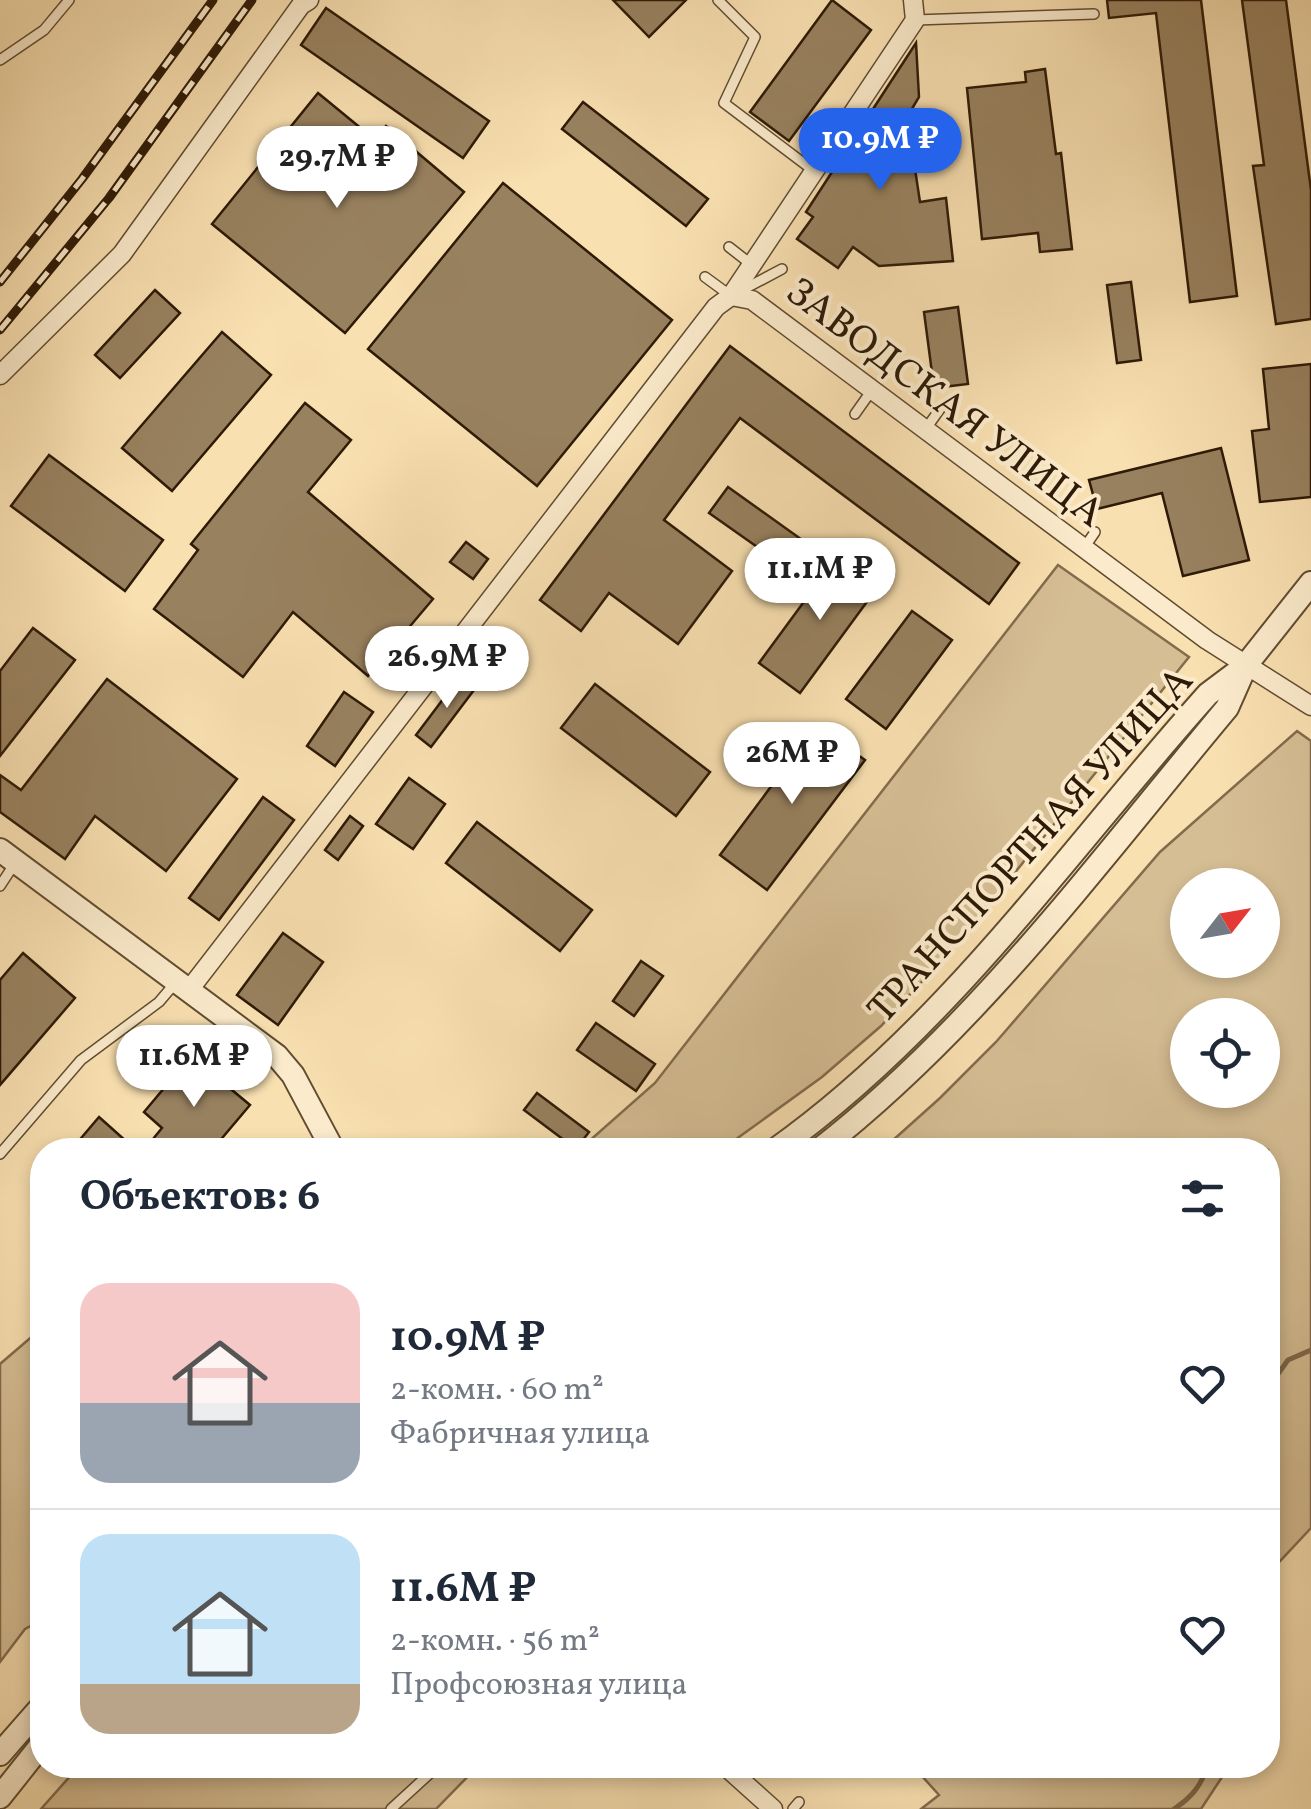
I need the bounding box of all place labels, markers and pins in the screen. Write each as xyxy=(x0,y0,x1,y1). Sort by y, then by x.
pin: 10.9M ₽ xyxy=(788,108,972,193)
pin: 29.7M ₽ xyxy=(245,126,429,211)
pin: 11.1M ₽ xyxy=(728,538,912,623)
pin: 26.9M ₽ xyxy=(355,626,539,711)
pin: 26M ₽ xyxy=(722,722,862,807)
pin: 11.6M ₽ xyxy=(102,1025,286,1110)

